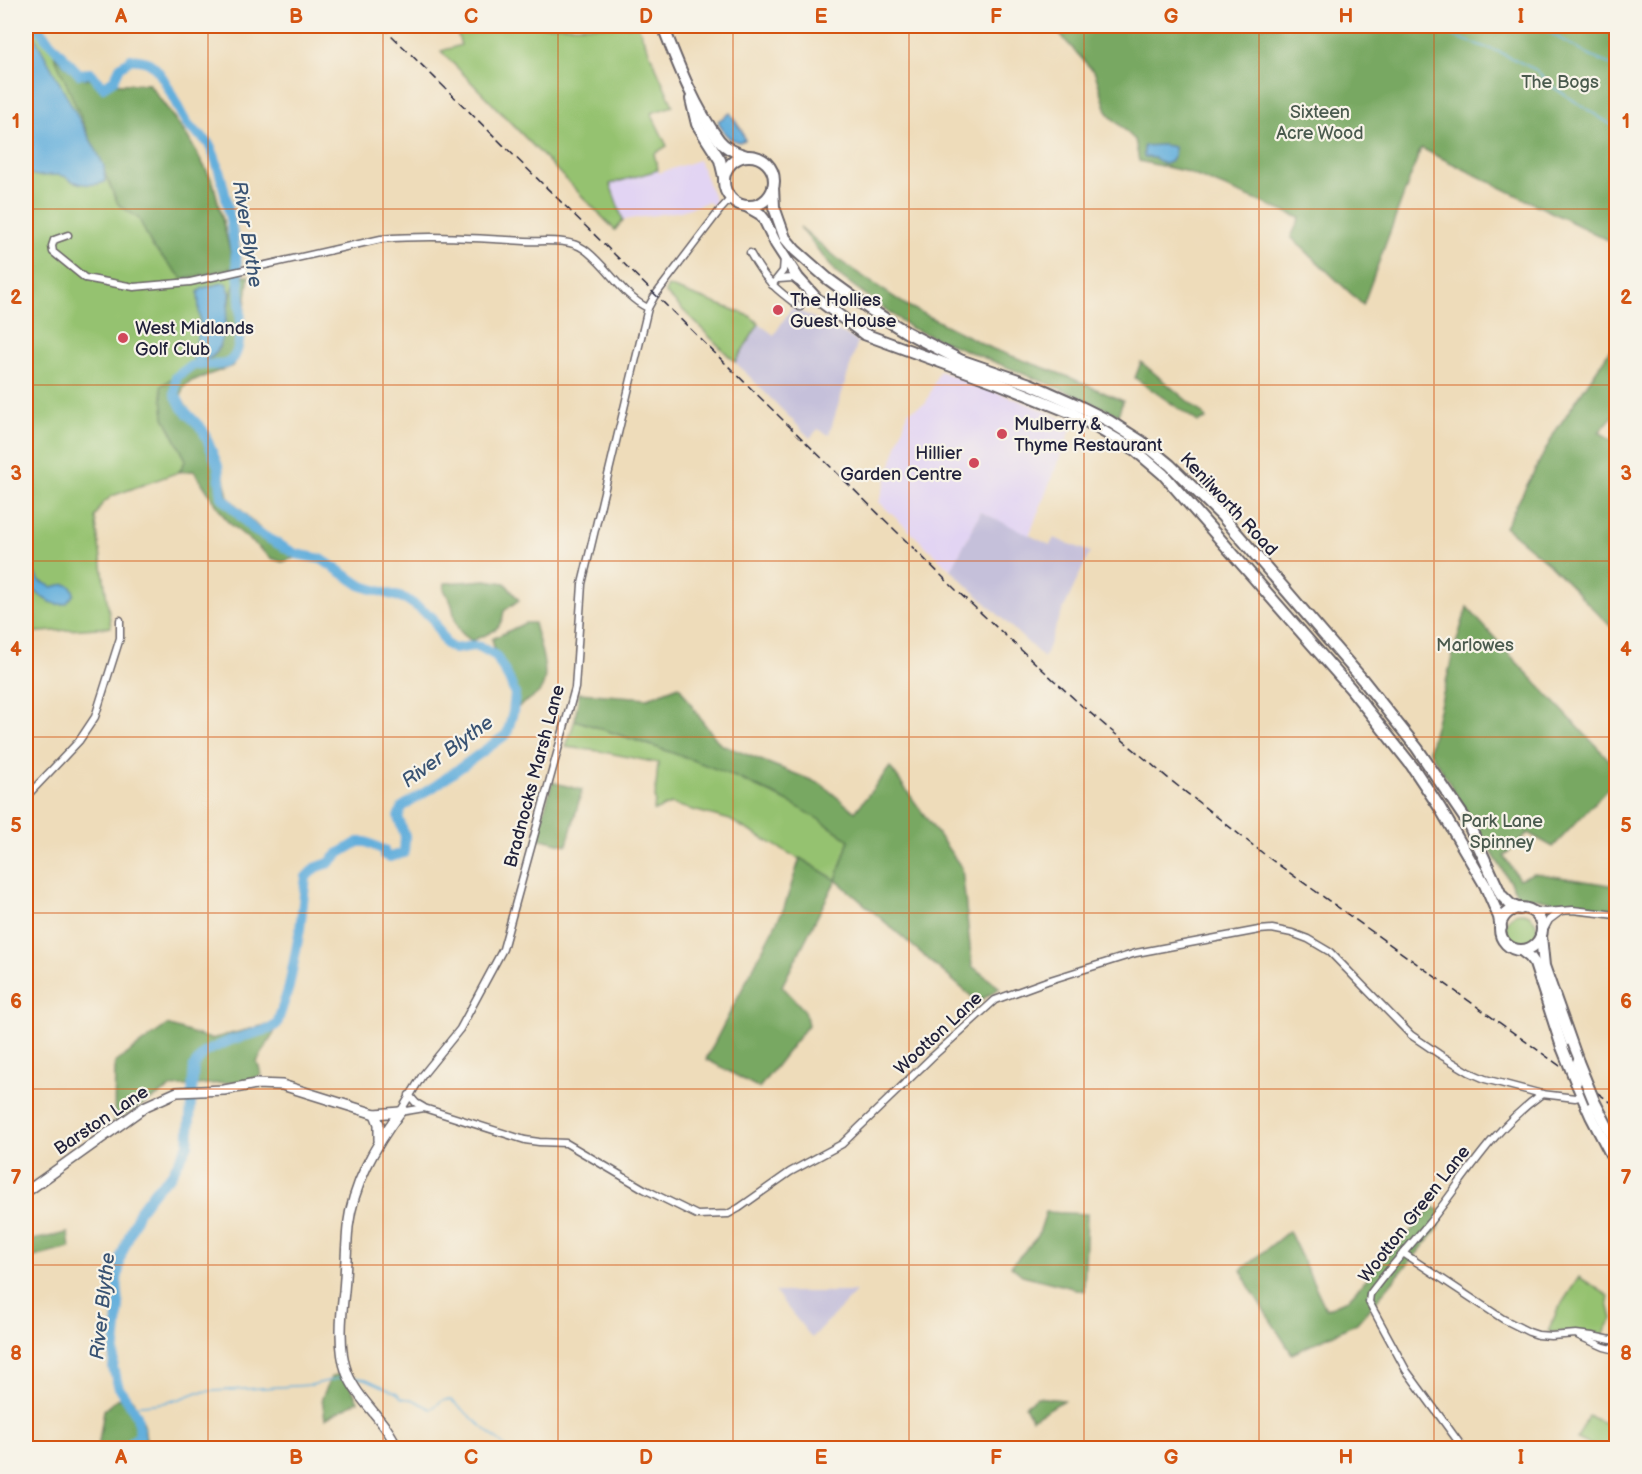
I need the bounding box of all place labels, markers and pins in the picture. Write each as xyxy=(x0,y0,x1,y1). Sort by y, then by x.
place label: The Hollies Guest House xyxy=(790,290,897,332)
marker: The Hollies Guest House xyxy=(771,303,785,317)
place label: West Midlands Golf Club xyxy=(135,318,254,360)
marker: West Midlands Golf Club xyxy=(116,331,130,345)
place label: Mulberry & Thyme Restaurant xyxy=(1014,414,1163,456)
marker: Mulberry & Thyme Restaurant xyxy=(995,427,1009,441)
place label: Hillier Garden Centre xyxy=(840,443,962,485)
marker: Hillier Garden Centre xyxy=(967,456,981,470)

